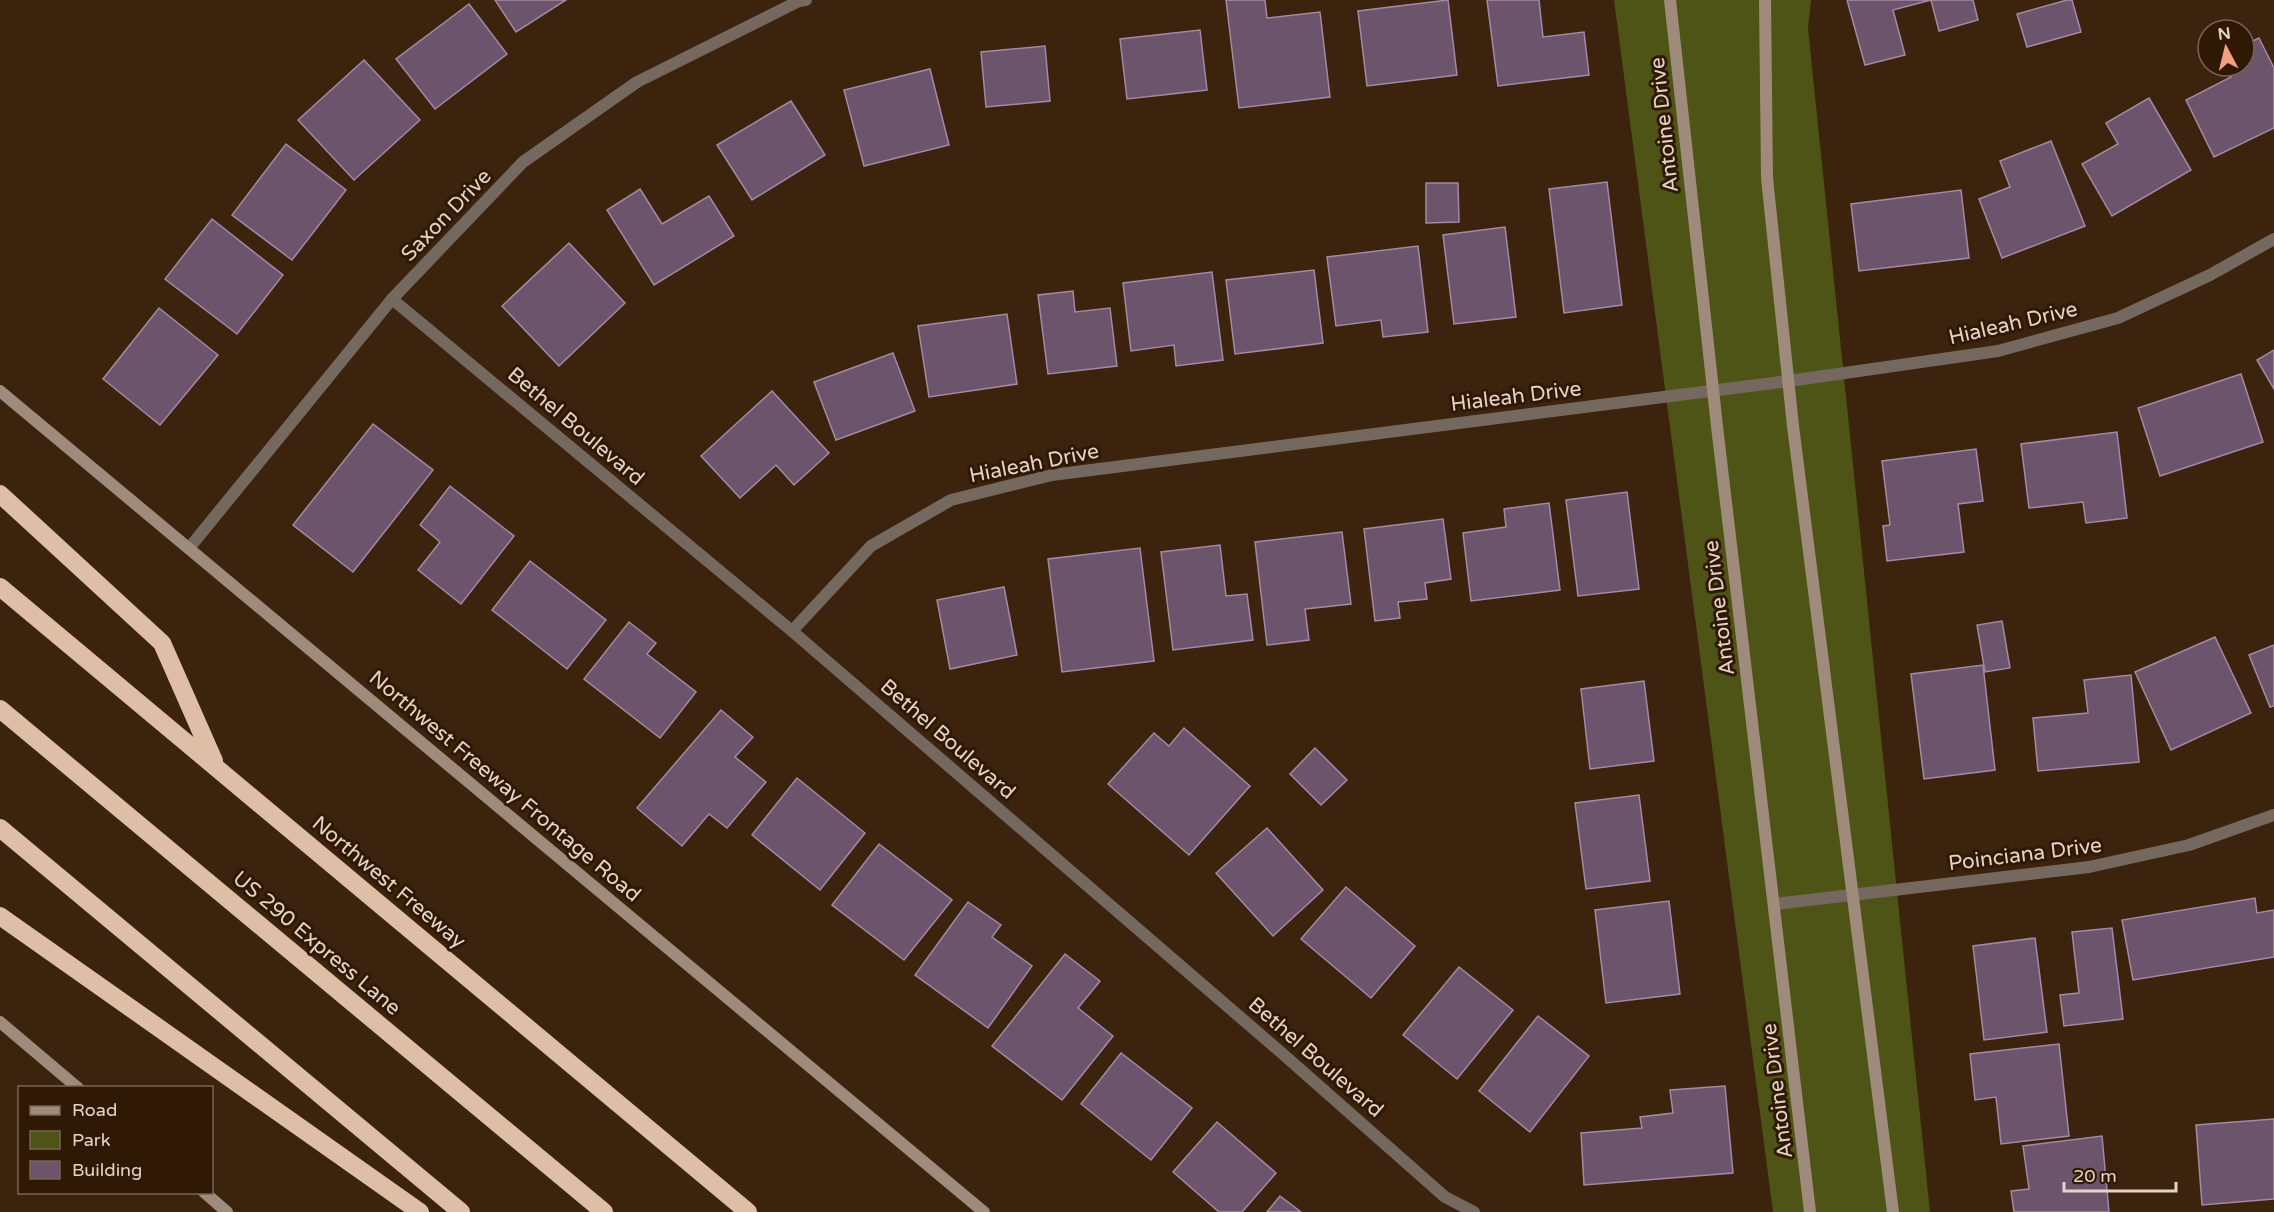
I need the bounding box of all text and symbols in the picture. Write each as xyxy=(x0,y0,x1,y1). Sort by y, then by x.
north arrow xyxy=(2196,18,2256,78)
text: N xyxy=(2217,23,2232,45)
street label: Antoine Drive xyxy=(1645,56,1684,194)
street label: Saxon Drive xyxy=(396,164,497,267)
street label: Hialeah Drive xyxy=(1946,296,2080,350)
street label: Bethel Boulevard xyxy=(502,362,649,491)
street label: Hialeah Drive xyxy=(1449,376,1583,417)
street label: Hialeah Drive xyxy=(967,439,1101,488)
street label: Antoine Drive xyxy=(1699,539,1740,677)
street label: Northwest Freeway Frontage Road xyxy=(364,665,646,907)
street label: Bethel Boulevard xyxy=(875,674,1020,805)
street label: Northwest Freeway xyxy=(307,810,471,954)
street label: Poinciana Drive xyxy=(1947,833,2103,876)
street label: US 290 Express Lane xyxy=(228,866,406,1021)
street label: Bethel Boulevard xyxy=(1243,992,1388,1123)
street label: Antoine Drive xyxy=(1757,1022,1798,1160)
legend xyxy=(18,1086,213,1194)
text: Road xyxy=(72,1099,117,1121)
text: Park xyxy=(72,1129,111,1151)
scale bar xyxy=(2064,1155,2176,1193)
text: Building xyxy=(72,1159,142,1181)
text: 20 m xyxy=(2073,1165,2117,1187)

